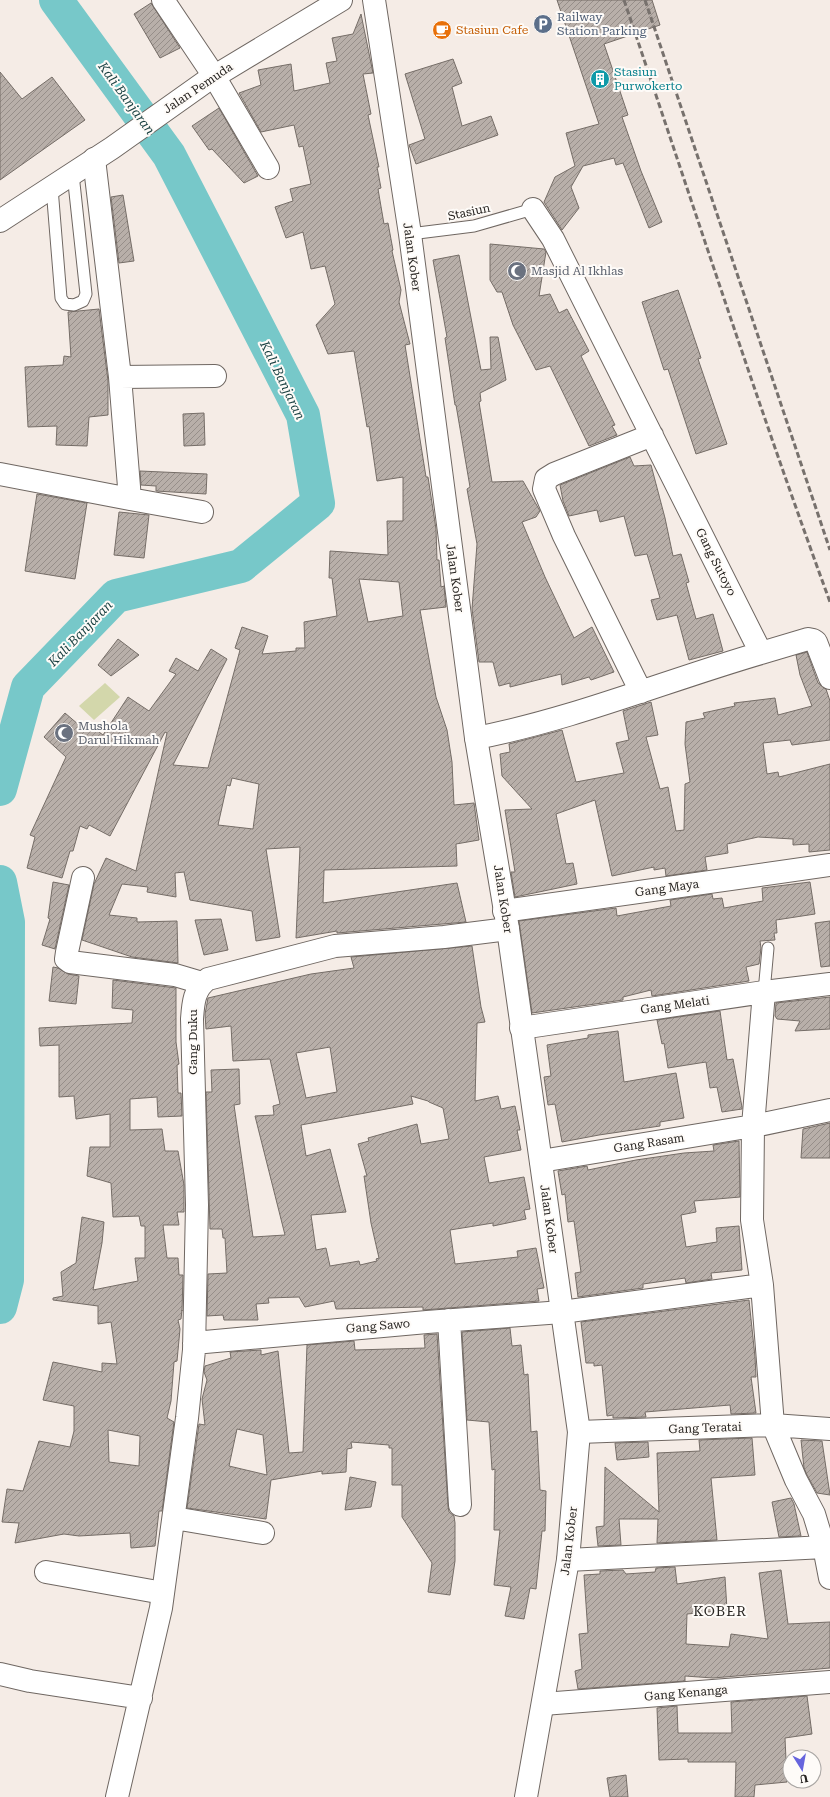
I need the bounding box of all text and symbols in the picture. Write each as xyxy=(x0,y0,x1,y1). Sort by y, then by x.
place label: Railway Station Parking xyxy=(557,10,647,38)
parking icon: Railway Station Parking xyxy=(532,13,554,35)
cafe icon: Stasiun Cafe xyxy=(431,19,453,41)
place label: Stasiun Cafe xyxy=(456,23,529,37)
water label: Kali Banjaran xyxy=(95,58,158,137)
street label: Jalan Pemuda xyxy=(161,59,236,116)
place label: Stasiun Purwokerto xyxy=(614,65,682,93)
building icon: Stasiun Purwokerto xyxy=(589,68,611,90)
street label: Stasiun xyxy=(446,201,492,223)
street label: Jalan Kober xyxy=(400,222,424,292)
mosque icon: Masjid Al Ikhlas xyxy=(506,260,528,282)
place label: Masjid Al Ikhlas xyxy=(531,264,624,278)
water label: Kali Banjaran xyxy=(257,338,308,422)
street label: Gang Sutoyo xyxy=(693,526,739,598)
street label: Jalan Kober xyxy=(443,543,467,613)
water label: Kali Banjaran xyxy=(45,597,116,670)
place label: Mushola Darul Hikmah xyxy=(78,719,160,747)
mosque icon: Mushola Darul Hikmah xyxy=(53,722,75,744)
street label: Jalan Kober xyxy=(491,864,515,934)
street label: Gang Maya xyxy=(634,877,700,899)
street label: Gang Melati xyxy=(639,993,711,1017)
street label: Gang Duku xyxy=(186,1009,200,1075)
street label: Gang Rasam xyxy=(613,1130,685,1156)
street label: Jalan Kober xyxy=(537,1184,561,1254)
street label: Gang Sawo xyxy=(345,1316,411,1336)
street label: Gang Teratai xyxy=(668,1420,742,1436)
street label: Jalan Kober xyxy=(558,1506,580,1576)
district label: KOBER xyxy=(693,1603,747,1619)
street label: Gang Kenanga xyxy=(644,1682,729,1704)
north arrow xyxy=(782,1749,822,1789)
text: U xyxy=(798,1771,809,1786)

